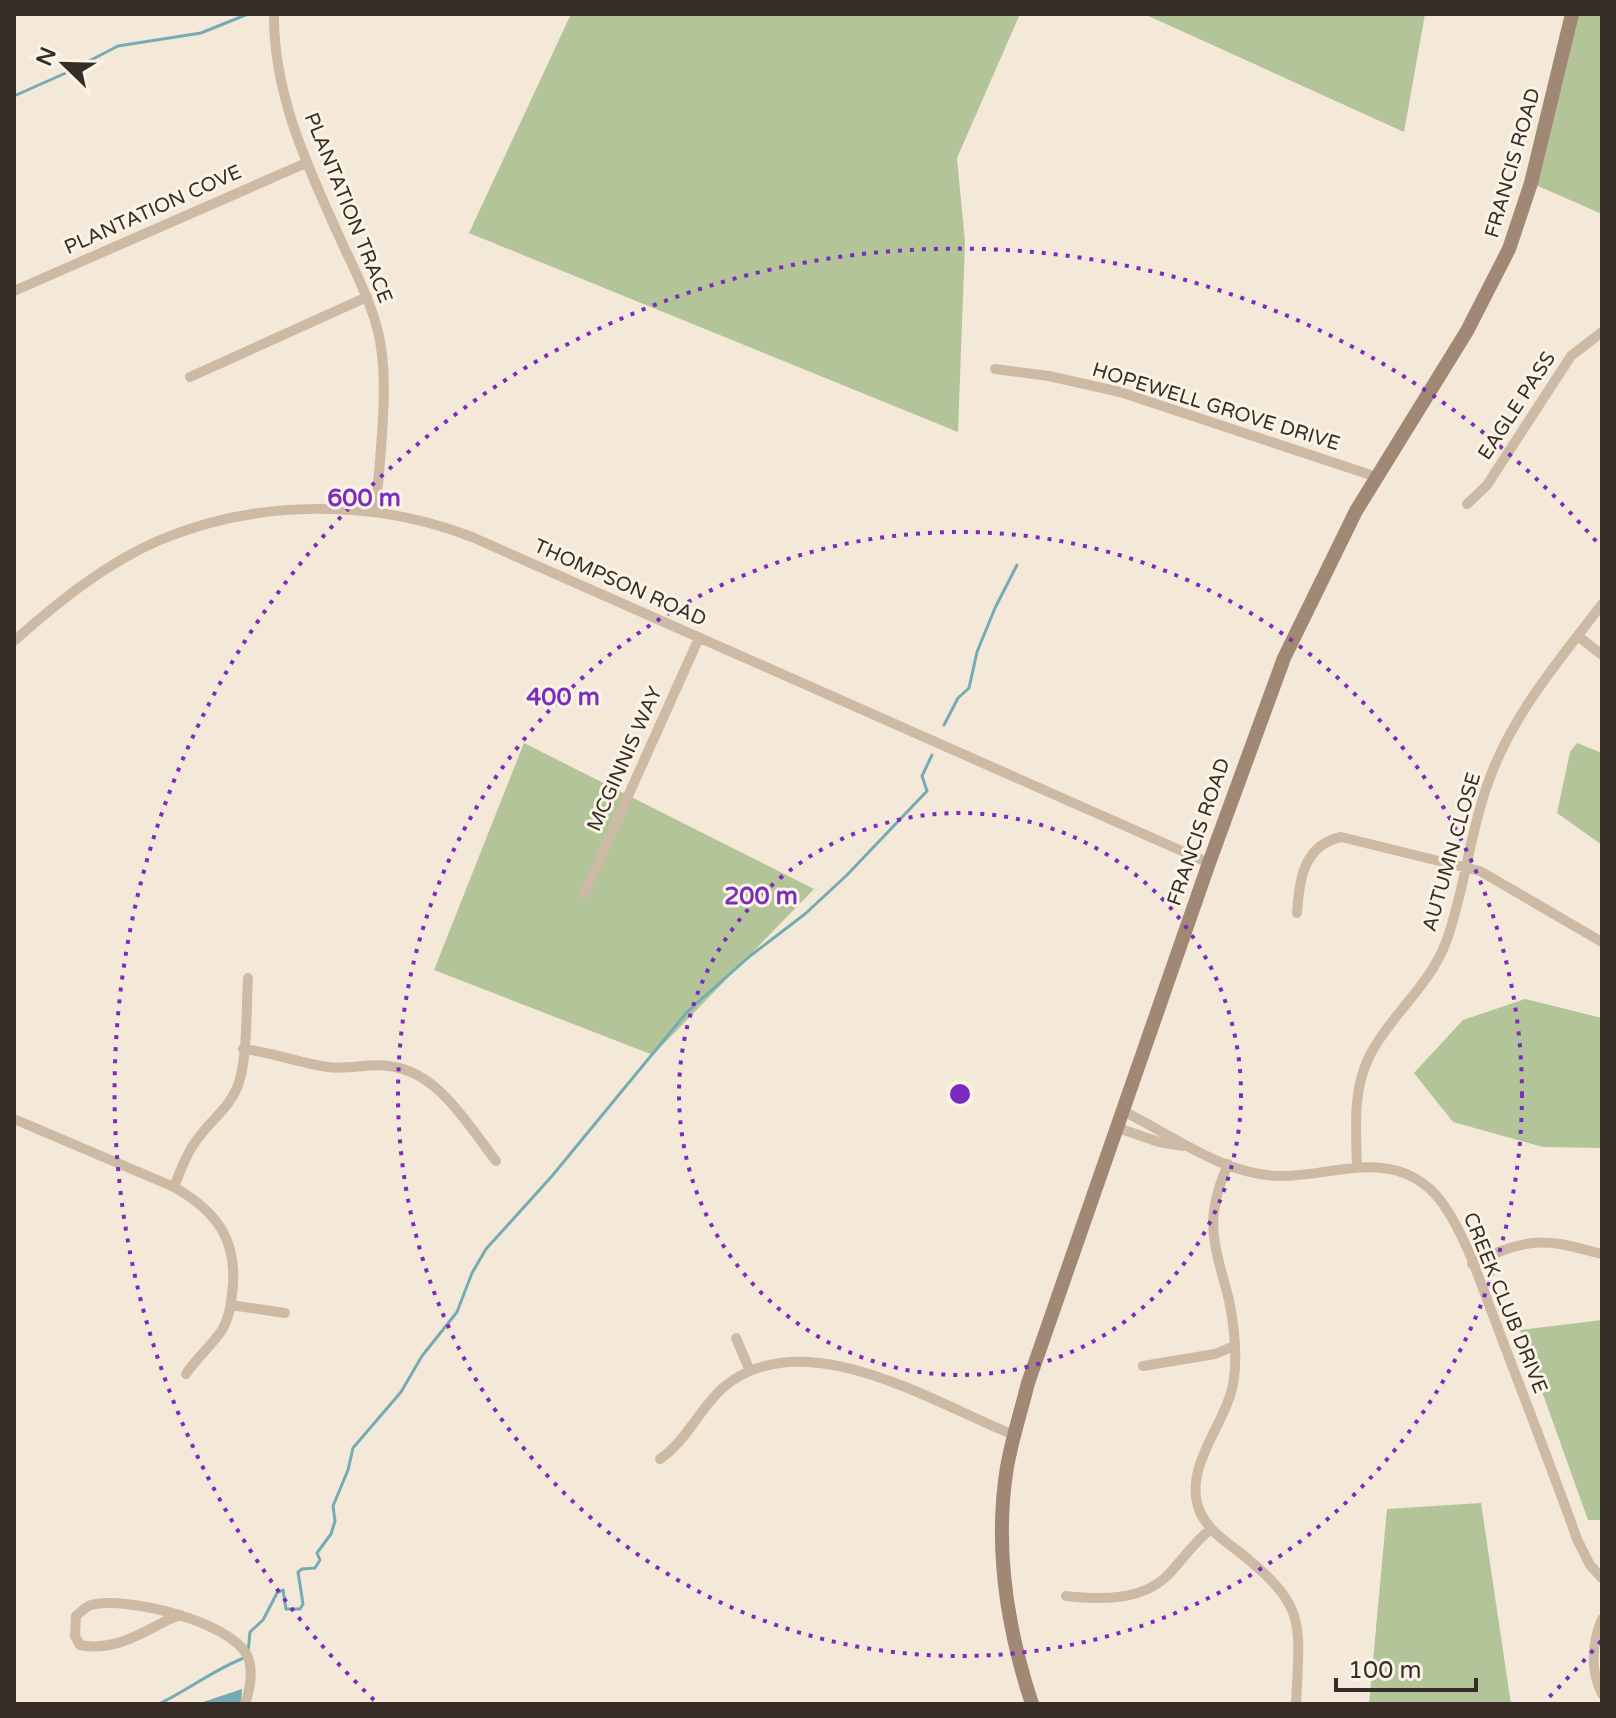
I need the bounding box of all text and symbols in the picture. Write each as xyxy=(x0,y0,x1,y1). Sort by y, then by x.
north arrow xyxy=(24,24,104,104)
text: N xyxy=(31,43,62,70)
street label: FRANCIS ROAD xyxy=(1480,85,1546,241)
street label: PLANTATION TRACE xyxy=(299,109,397,307)
street label: PLANTATION COVE xyxy=(61,160,245,260)
street label: EAGLE PASS xyxy=(1473,347,1561,465)
street label: HOPEWELL GROVE DRIVE xyxy=(1089,358,1343,456)
text: 600 m xyxy=(327,484,401,513)
street label: THOMPSON ROAD xyxy=(530,534,710,632)
text: 400 m xyxy=(526,683,600,712)
street label: MCGINNIS WAY xyxy=(582,683,668,835)
street label: FRANCIS ROAD xyxy=(1162,755,1236,909)
street label: AUTUMN CLOSE xyxy=(1418,770,1486,934)
text: 200 m xyxy=(724,882,798,911)
centre of rings xyxy=(946,1080,974,1108)
street label: CREEK CLUB DRIVE xyxy=(1458,1209,1552,1397)
scale bar xyxy=(1336,1642,1476,1692)
text: 100 m xyxy=(1348,1656,1422,1685)

